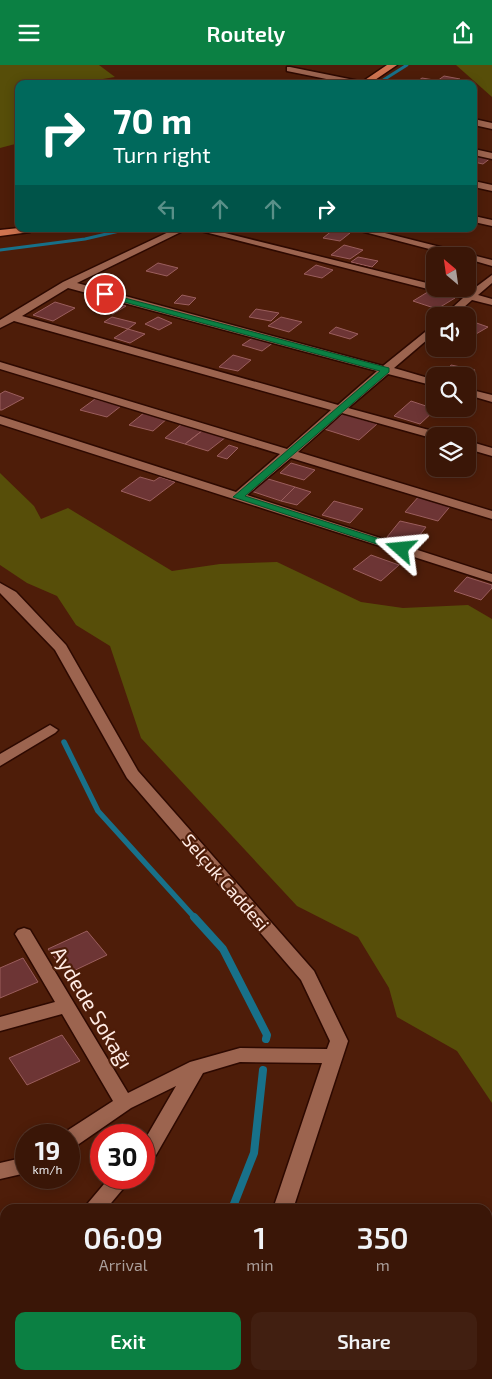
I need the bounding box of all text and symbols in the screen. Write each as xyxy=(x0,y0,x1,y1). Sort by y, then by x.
icon: menu xyxy=(15,19,43,47)
icon: share xyxy=(449,19,477,47)
text: Routely xyxy=(207,20,285,46)
text: 70 m xyxy=(113,99,192,141)
icon: right xyxy=(30,100,95,165)
text: Turn right xyxy=(113,141,211,167)
icon: left xyxy=(153,195,181,223)
icon: ahead xyxy=(206,195,234,223)
icon: ahead xyxy=(259,195,287,223)
icon: right xyxy=(312,195,340,223)
north arrow xyxy=(426,247,476,297)
map controls xyxy=(426,247,476,477)
pin xyxy=(84,273,126,315)
icon: arrive xyxy=(91,280,119,308)
button: sound xyxy=(426,307,476,357)
button: search xyxy=(426,367,476,417)
button: layers xyxy=(426,427,476,477)
position arrow xyxy=(374,522,426,574)
street label: Selçuk Caddesi xyxy=(177,829,274,936)
street label: Aydede Sokağı xyxy=(47,941,139,1073)
speed limit sign: 30 xyxy=(90,1124,155,1189)
text: 19 xyxy=(35,1135,60,1165)
text: km/h xyxy=(33,1162,62,1176)
text: 06:09 xyxy=(83,1219,163,1255)
text: 1 xyxy=(254,1219,266,1255)
text: 350 xyxy=(357,1219,409,1255)
text: Arrival xyxy=(99,1255,147,1274)
text: min xyxy=(246,1255,274,1274)
text: m xyxy=(376,1255,390,1274)
button: Exit xyxy=(15,1312,241,1370)
button: Share xyxy=(251,1312,477,1370)

